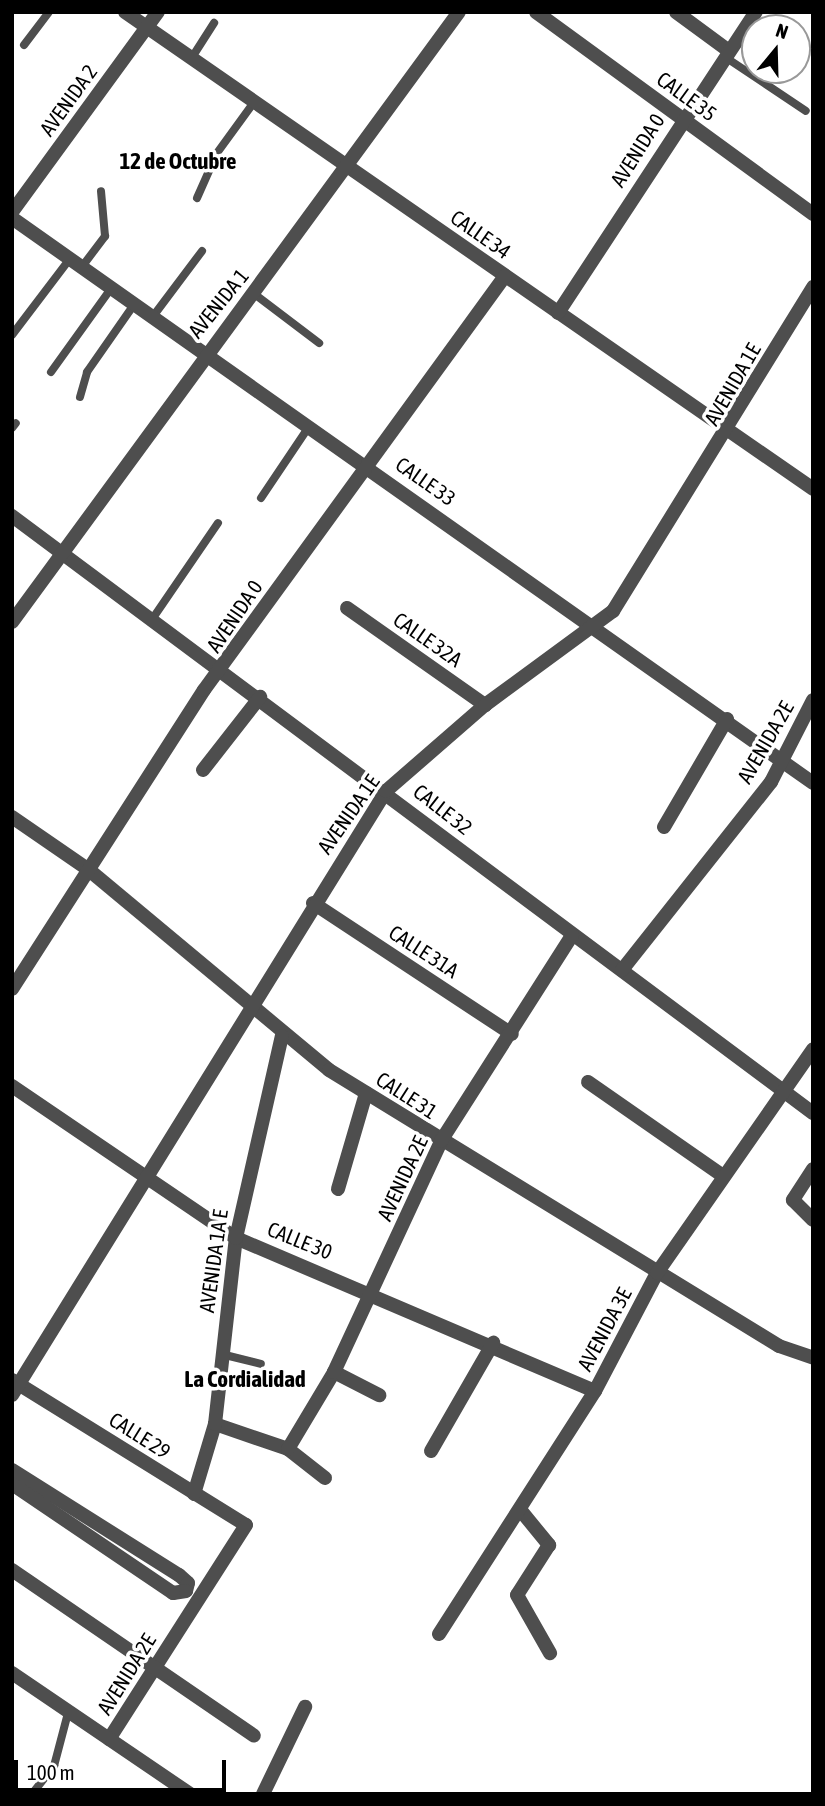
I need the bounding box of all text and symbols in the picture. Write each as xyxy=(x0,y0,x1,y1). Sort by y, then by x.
north arrow xyxy=(741,14,811,84)
text: N xyxy=(773,19,791,43)
street label: AVENIDA 2 xyxy=(34,60,102,140)
street label: CALLE 35 xyxy=(652,66,722,126)
street label: AVENIDA 0 xyxy=(605,109,669,191)
district label: 12 de Octubre xyxy=(119,147,237,175)
street label: CALLE 34 xyxy=(446,204,516,264)
street label: AVENIDA 1 xyxy=(183,263,253,343)
street label: AVENIDA 1E xyxy=(698,338,766,430)
street label: CALLE 33 xyxy=(391,451,461,511)
street label: AVENIDA 0 xyxy=(201,575,267,657)
street label: CALLE 32A xyxy=(389,606,467,672)
street label: AVENIDA 2E xyxy=(731,696,799,788)
street label: AVENIDA 1E xyxy=(312,770,384,858)
street label: CALLE 32 xyxy=(409,778,477,840)
street label: CALLE 31A xyxy=(384,919,464,983)
street label: CALLE 31 xyxy=(372,1066,442,1124)
street label: AVENIDA 2E xyxy=(371,1132,433,1224)
street label: AVENIDA 1A E xyxy=(193,1208,233,1314)
street label: CALLE 30 xyxy=(264,1216,336,1264)
street label: AVENIDA 3E xyxy=(572,1283,636,1375)
district label: La Cordialidad xyxy=(184,1365,306,1393)
street label: CALLE 29 xyxy=(105,1406,175,1464)
street label: AVENIDA 2E xyxy=(91,1629,161,1719)
scale bar xyxy=(18,1746,229,1790)
text: 100 m xyxy=(27,1760,75,1784)

